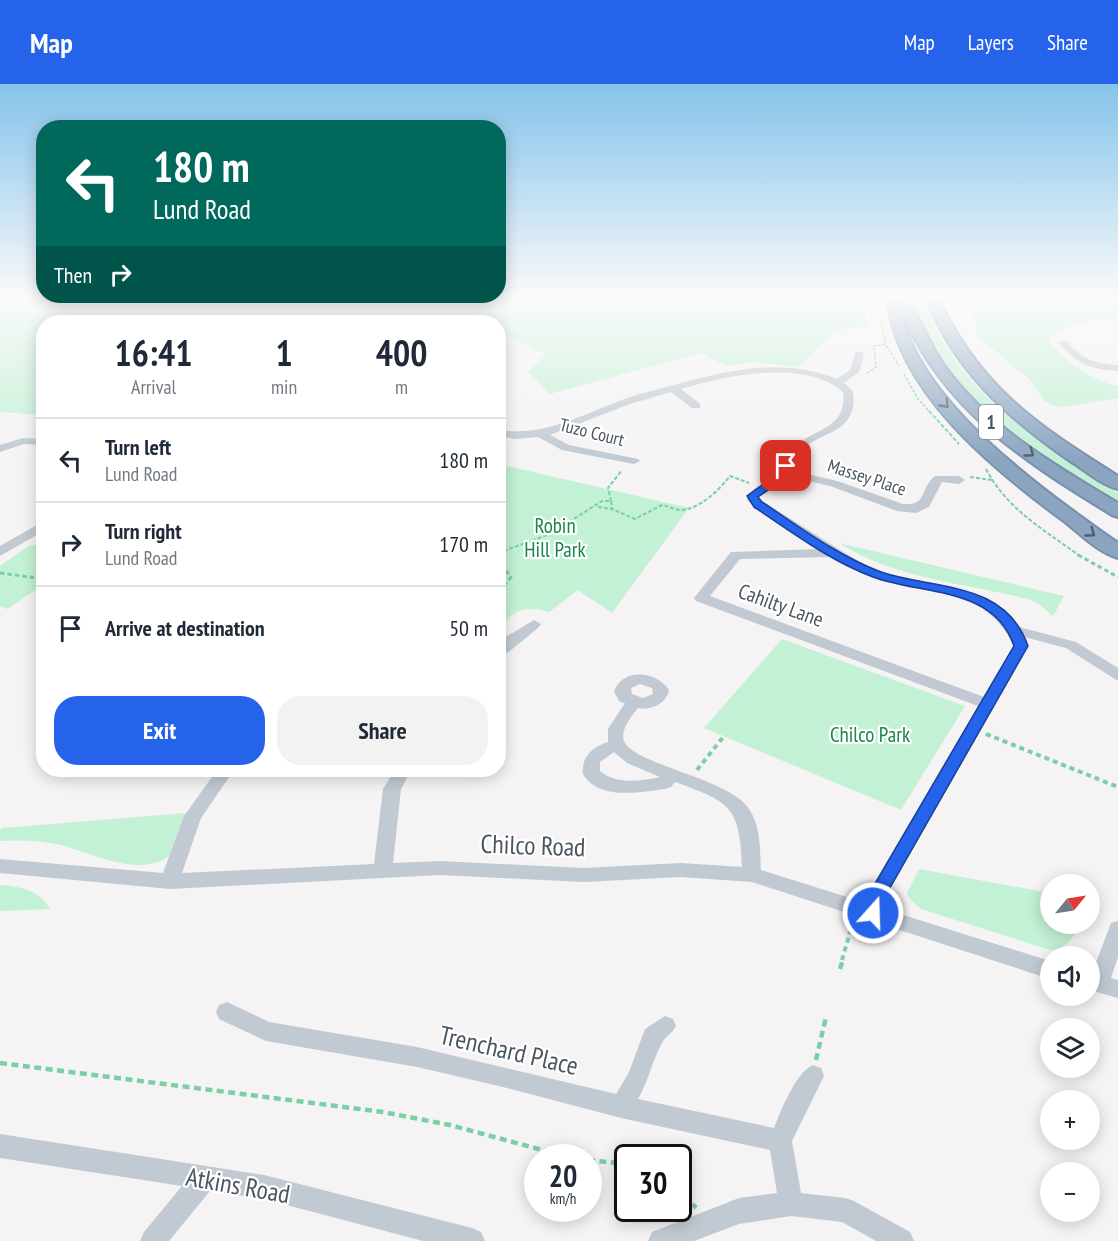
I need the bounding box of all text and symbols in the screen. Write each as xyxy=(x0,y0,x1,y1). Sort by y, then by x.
text: Map xyxy=(30,24,73,61)
text: Map xyxy=(904,29,935,56)
text: Layers xyxy=(968,29,1014,56)
text: Share xyxy=(1047,29,1088,56)
text: 180 m xyxy=(153,139,250,194)
icon: left xyxy=(54,144,132,222)
text: Lund Road xyxy=(153,192,251,226)
icon: right xyxy=(104,258,137,291)
text: Then xyxy=(54,261,92,289)
text: 16:41 xyxy=(115,329,192,376)
text: 1 xyxy=(275,329,293,376)
text: 400 xyxy=(376,329,427,376)
text: Arrival xyxy=(131,374,176,400)
text: min xyxy=(271,374,297,400)
text: m xyxy=(395,374,408,400)
one-way arrow xyxy=(938,397,949,407)
road number: 1 xyxy=(979,405,1003,439)
street label: Tuzo Court xyxy=(557,413,627,451)
text: Turn left xyxy=(105,433,171,461)
pin xyxy=(760,440,811,491)
icon: left xyxy=(54,444,87,477)
text: 180 m xyxy=(439,446,488,474)
one-way arrow xyxy=(1024,446,1035,457)
icon: arrive xyxy=(769,449,802,482)
street label: Massey Place xyxy=(825,454,909,500)
text: Lund Road xyxy=(105,461,178,487)
park label: Robin Hill Park xyxy=(524,512,586,563)
text: Turn right xyxy=(105,517,182,545)
one-way arrow xyxy=(1084,526,1095,537)
icon: right xyxy=(54,528,87,561)
text: 170 m xyxy=(439,530,488,558)
text: Lund Road xyxy=(105,545,178,571)
street label: Cahilty Lane xyxy=(735,577,827,633)
icon: arrive xyxy=(54,612,87,645)
text: Arrive at destination xyxy=(105,614,265,642)
text: 50 m xyxy=(449,614,488,642)
button: Exit xyxy=(54,696,265,765)
button: Share xyxy=(277,696,488,765)
park label: Chilco Park xyxy=(830,721,910,748)
street label: Chilco Road xyxy=(480,827,586,863)
north arrow xyxy=(1040,874,1100,934)
map controls xyxy=(1040,874,1100,1222)
position arrow xyxy=(841,881,905,945)
button: sound xyxy=(1040,946,1100,1006)
street label: Trenchard Place xyxy=(436,1018,582,1082)
button: layers xyxy=(1040,1018,1100,1078)
button: + xyxy=(1040,1090,1100,1150)
speed limit sign: 30 xyxy=(614,1144,692,1222)
text: 20 xyxy=(549,1156,577,1195)
street label: Atkins Road xyxy=(183,1160,293,1210)
button: − xyxy=(1040,1162,1100,1222)
text: km/h xyxy=(550,1189,576,1208)

